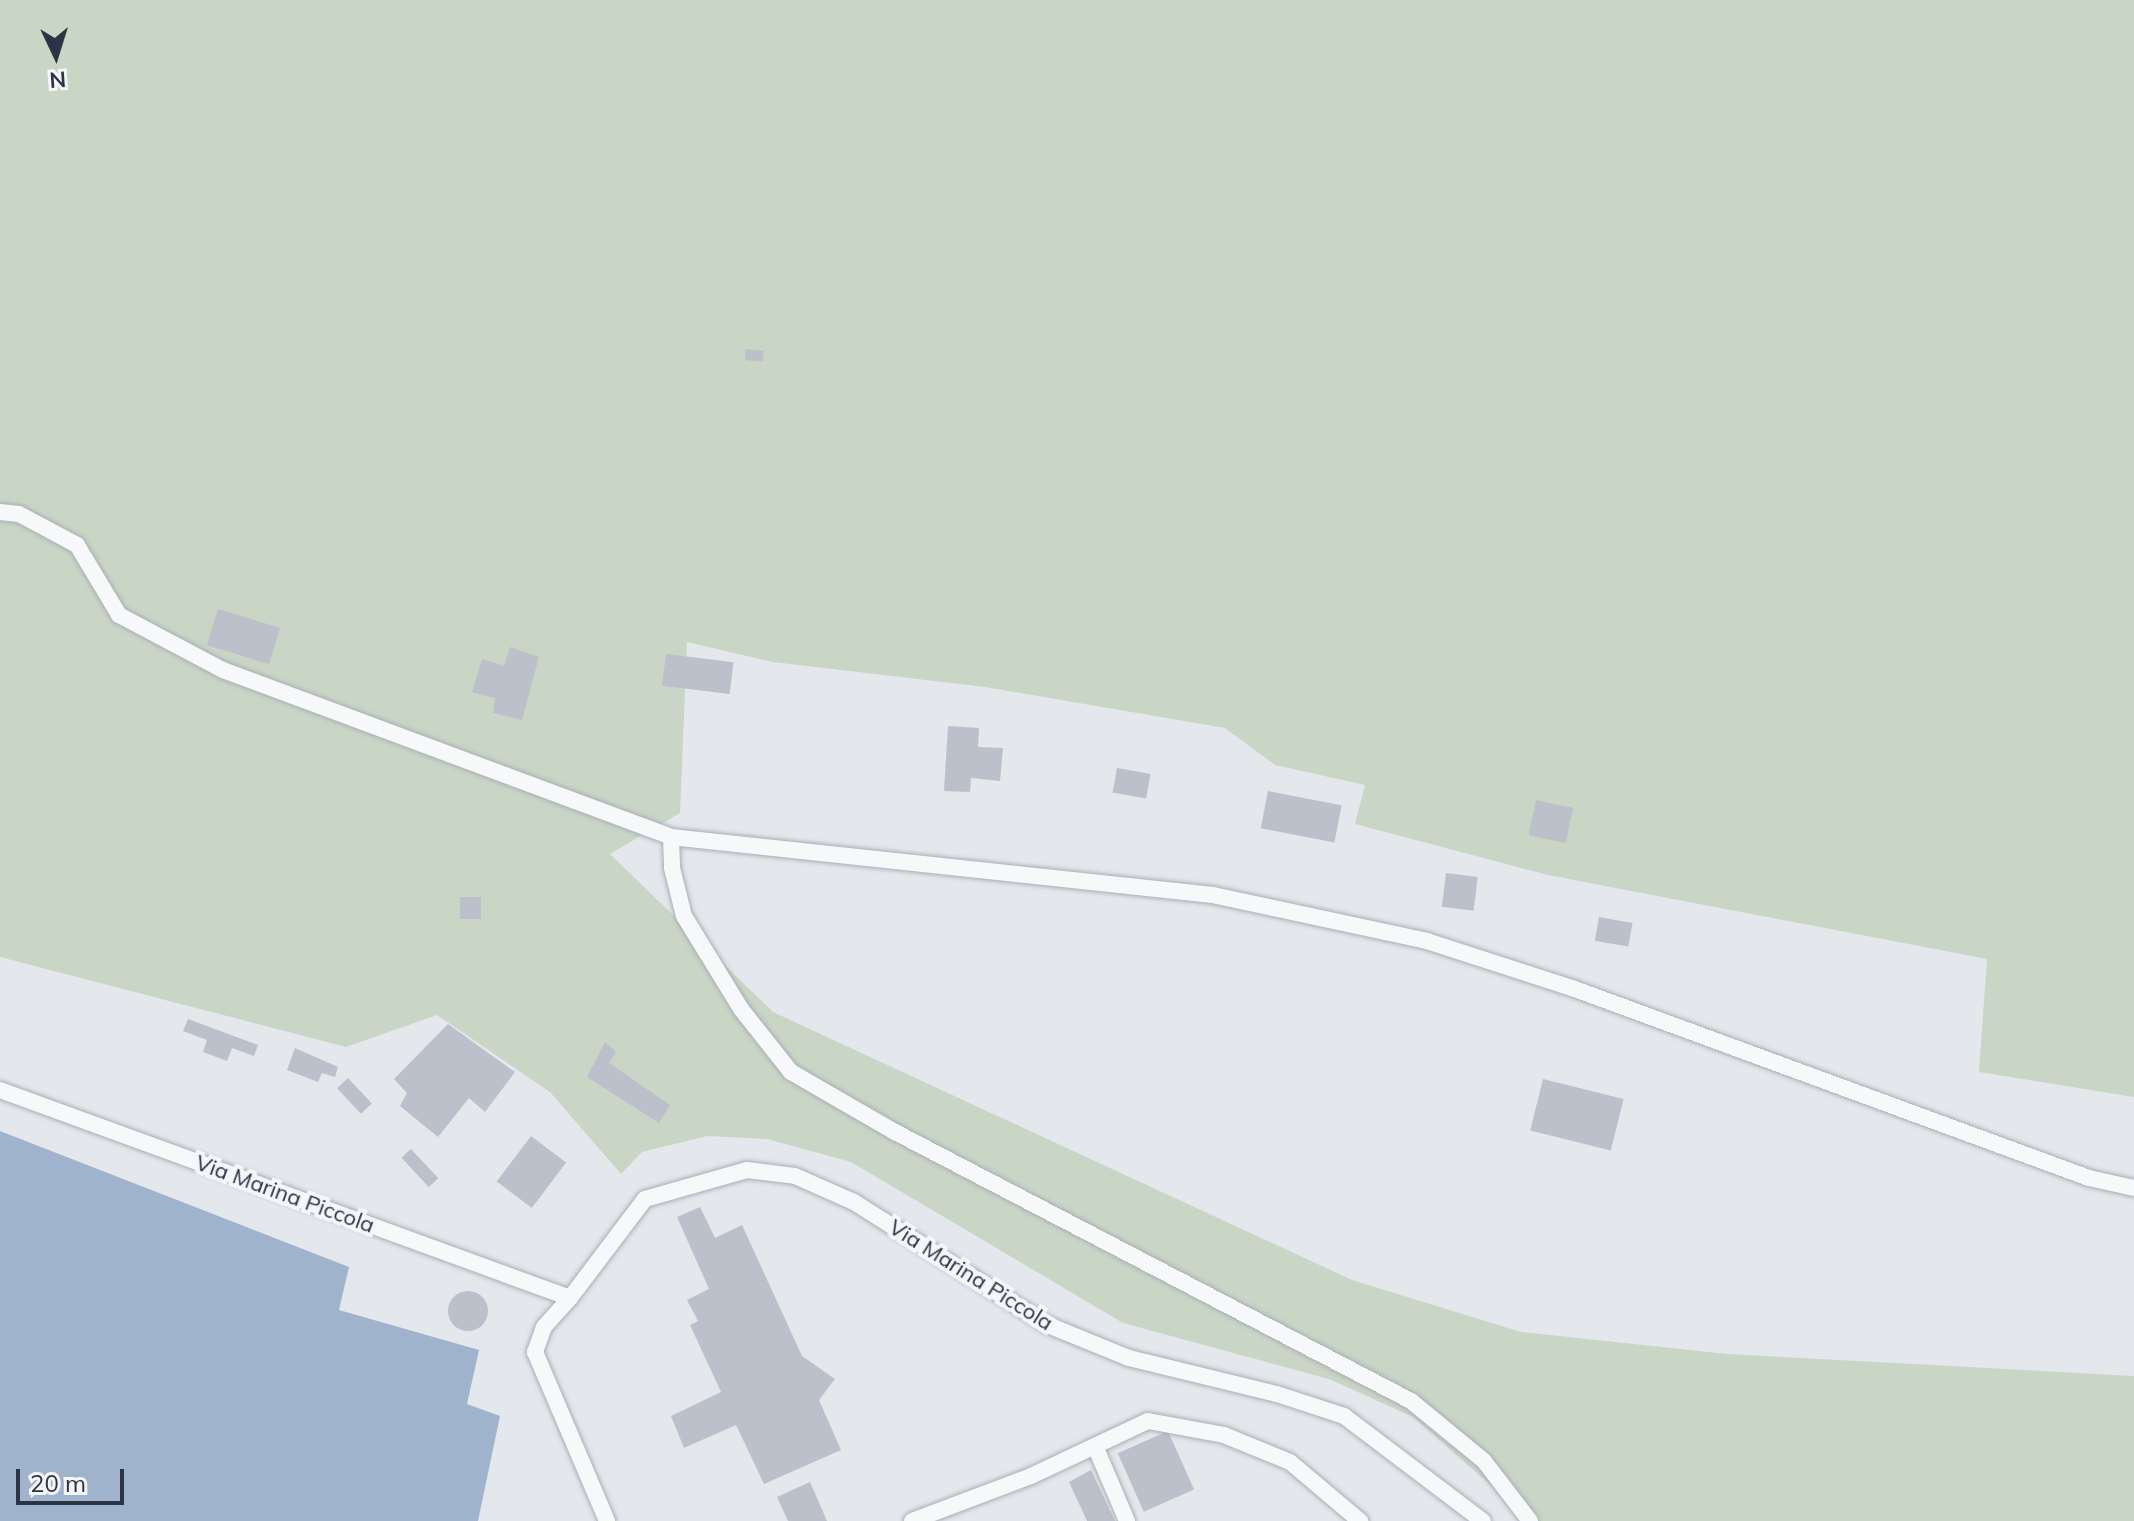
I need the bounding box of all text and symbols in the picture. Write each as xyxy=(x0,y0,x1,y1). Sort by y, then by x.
north arrow xyxy=(16,16,96,96)
text: N xyxy=(48,65,67,94)
street label: Via Marina Piccola xyxy=(192,1149,378,1239)
street label: Via Marina Piccola xyxy=(884,1214,1058,1336)
scale bar xyxy=(20,1453,128,1503)
text: 20 m xyxy=(30,1468,86,1498)

